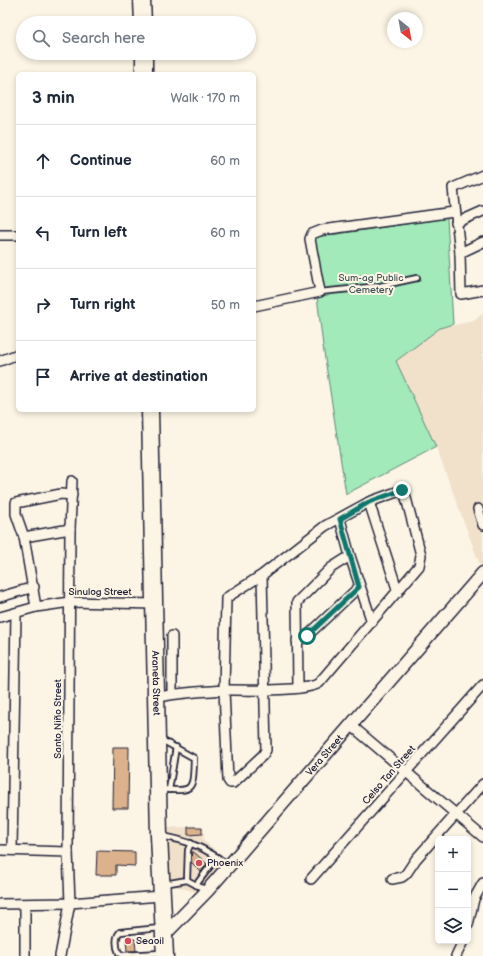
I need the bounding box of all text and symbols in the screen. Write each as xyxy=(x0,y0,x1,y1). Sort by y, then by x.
north arrow xyxy=(387,12,423,48)
search box xyxy=(16,16,256,60)
icon: search xyxy=(30,27,52,49)
text: Search here xyxy=(62,29,145,48)
text: 3 min xyxy=(32,88,75,108)
text: Walk · 170 m xyxy=(170,90,240,106)
icon: ahead xyxy=(32,150,54,172)
text: Continue xyxy=(70,151,132,170)
text: 60 m xyxy=(210,153,240,169)
icon: left xyxy=(32,222,54,244)
text: Turn left xyxy=(70,223,127,242)
text: 60 m xyxy=(210,225,240,241)
park label: Sum-ag Public Cemetery xyxy=(338,272,404,296)
icon: right xyxy=(32,294,54,316)
text: Turn right xyxy=(70,295,135,314)
text: 50 m xyxy=(211,297,240,313)
icon: arrive xyxy=(32,366,54,388)
text: Arrive at destination xyxy=(70,367,208,386)
route end xyxy=(393,481,411,499)
street label: Sinulog Street xyxy=(68,586,132,598)
route start xyxy=(298,627,316,645)
street label: Araneta Street xyxy=(149,650,162,716)
street label: Santo Niño Street xyxy=(52,679,64,759)
street label: Vera Street xyxy=(304,732,346,778)
street label: Celso Tan Street xyxy=(360,743,418,807)
map controls xyxy=(435,836,471,944)
button: + xyxy=(435,836,471,872)
place label: Phoenix xyxy=(207,857,243,869)
marker: Phoenix xyxy=(194,858,204,868)
button: − xyxy=(435,872,471,908)
button: layers xyxy=(435,908,471,944)
place label: Seaoil xyxy=(136,935,164,947)
marker: Seaoil xyxy=(123,936,133,946)

